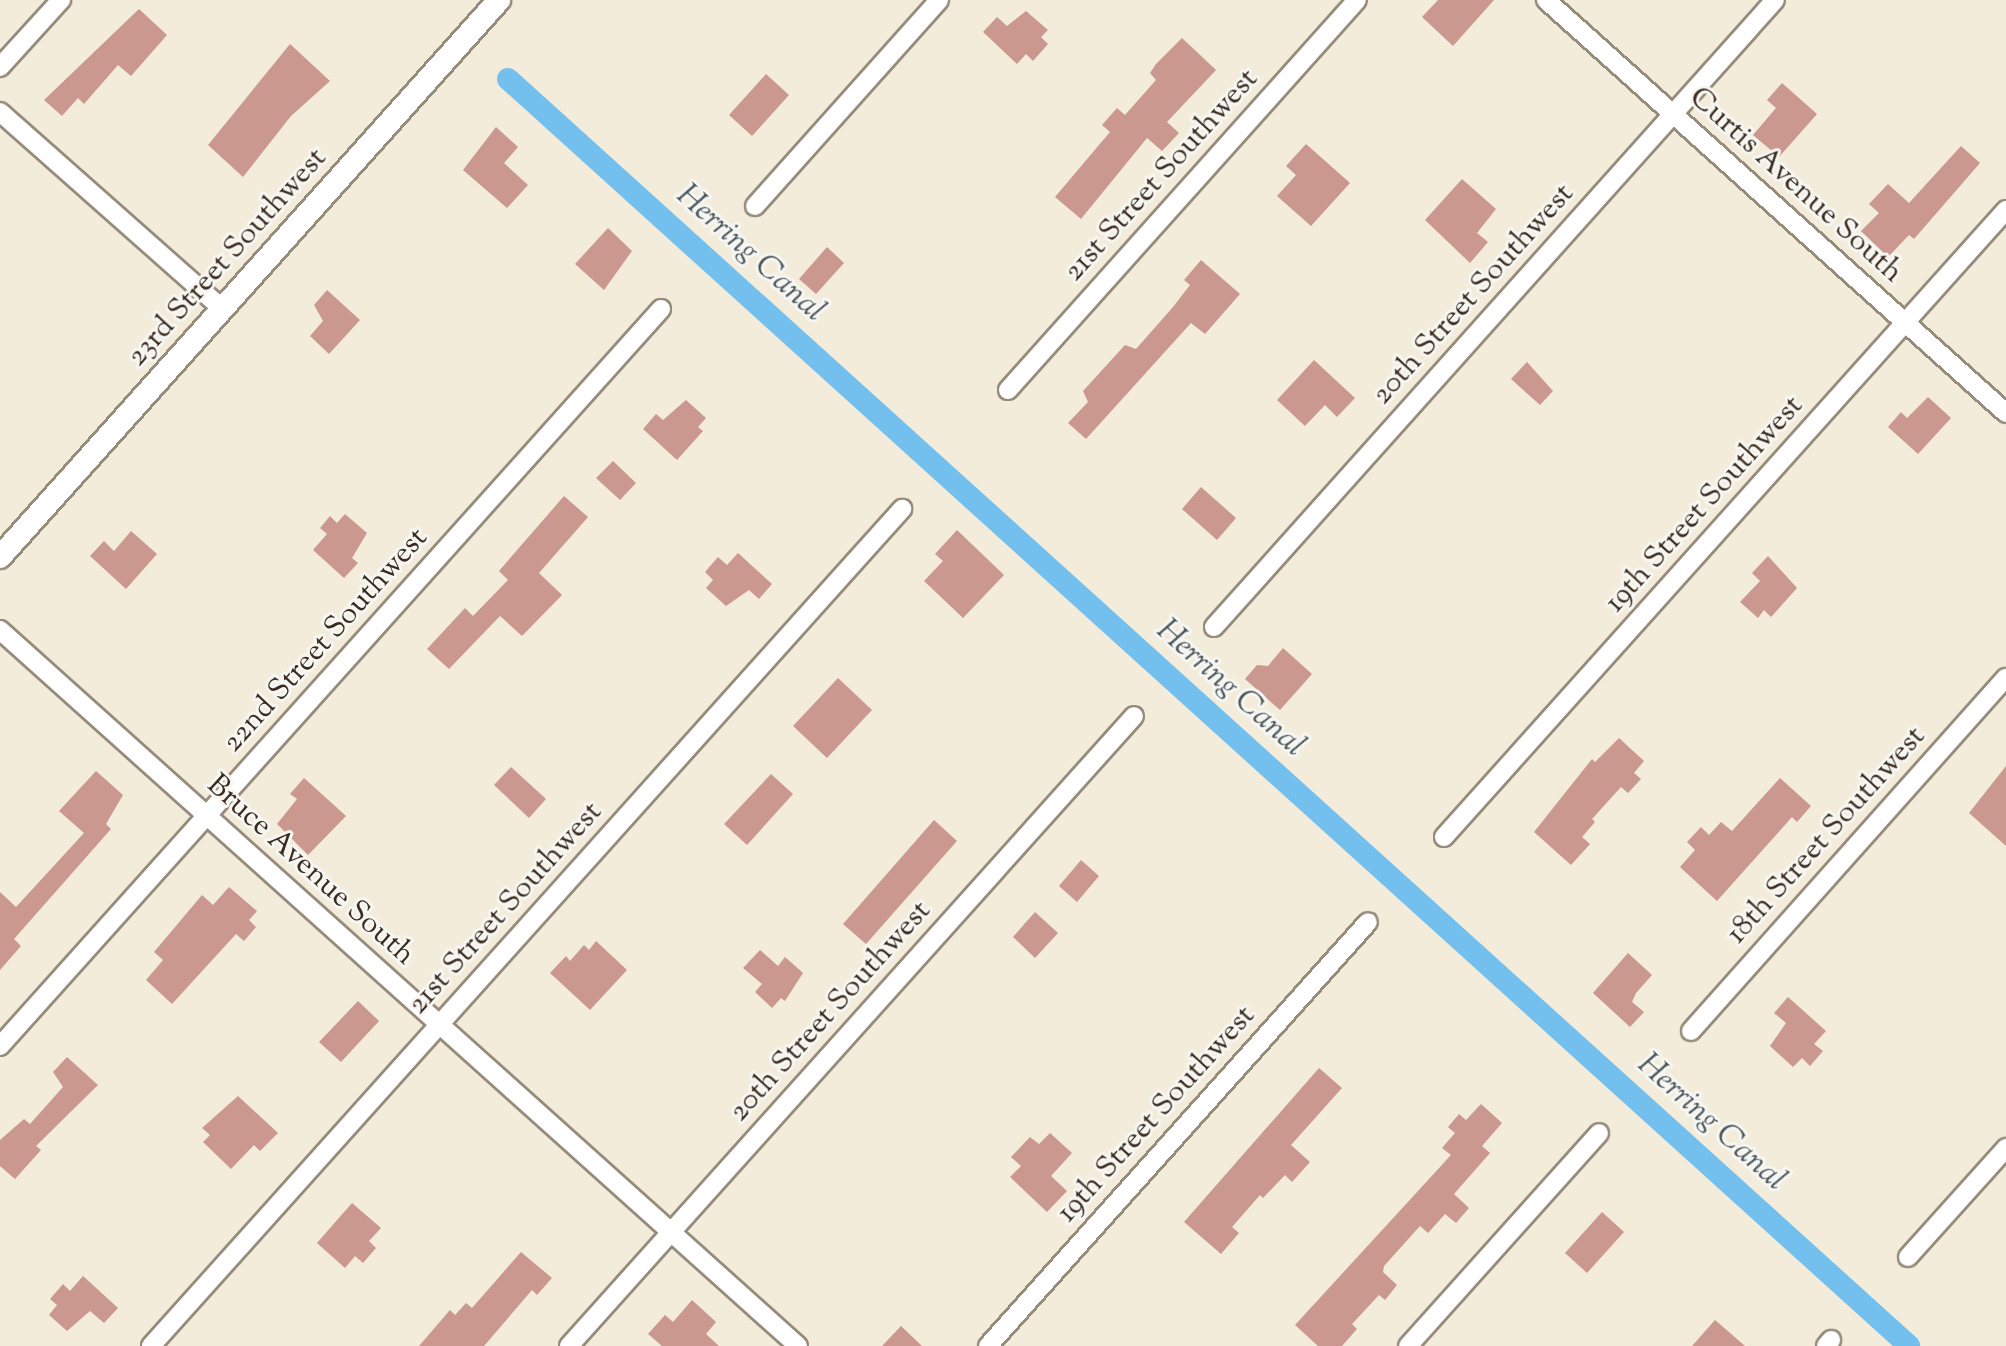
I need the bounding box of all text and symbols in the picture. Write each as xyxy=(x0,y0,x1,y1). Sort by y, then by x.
street label: 21st Street Southwest xyxy=(1057,62,1267,290)
street label: Curtis Avenue South xyxy=(1681,81,1909,291)
street label: 23rd Street Southwest xyxy=(121,142,335,374)
water label: Herring Canal xyxy=(668,177,832,331)
street label: 20th Street Southwest xyxy=(1365,177,1583,413)
street label: 19th Street Southwest xyxy=(1598,389,1812,621)
street label: 22nd Street Southwest xyxy=(216,521,436,761)
water label: Herring Canal xyxy=(1148,612,1312,766)
street label: 18th Street Southwest xyxy=(1720,720,1934,952)
street label: Bruce Avenue South xyxy=(199,768,421,974)
street label: 21st Street Southwest xyxy=(401,795,611,1023)
street label: 20th Street Southwest xyxy=(722,894,940,1130)
street label: 19th Street Southwest xyxy=(1050,999,1264,1231)
water label: Herring Canal xyxy=(1629,1046,1793,1200)

